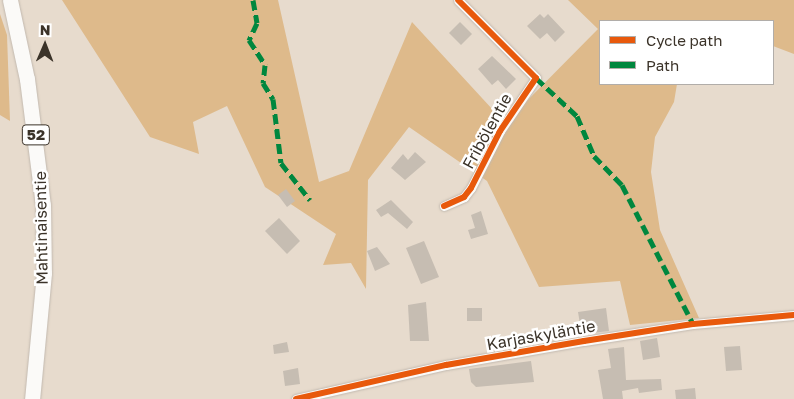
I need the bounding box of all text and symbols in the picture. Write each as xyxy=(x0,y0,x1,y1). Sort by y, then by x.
north arrow xyxy=(20,20,70,70)
legend xyxy=(599,20,774,85)
text: N xyxy=(40,21,51,38)
text: Cycle path xyxy=(646,31,722,49)
text: Path xyxy=(646,56,679,74)
street label: Fribölentie xyxy=(458,90,516,172)
road number: 52 xyxy=(21,122,51,148)
street label: Mahtinaisentie xyxy=(30,171,52,285)
street label: Karjaskyläntie xyxy=(485,316,597,354)

